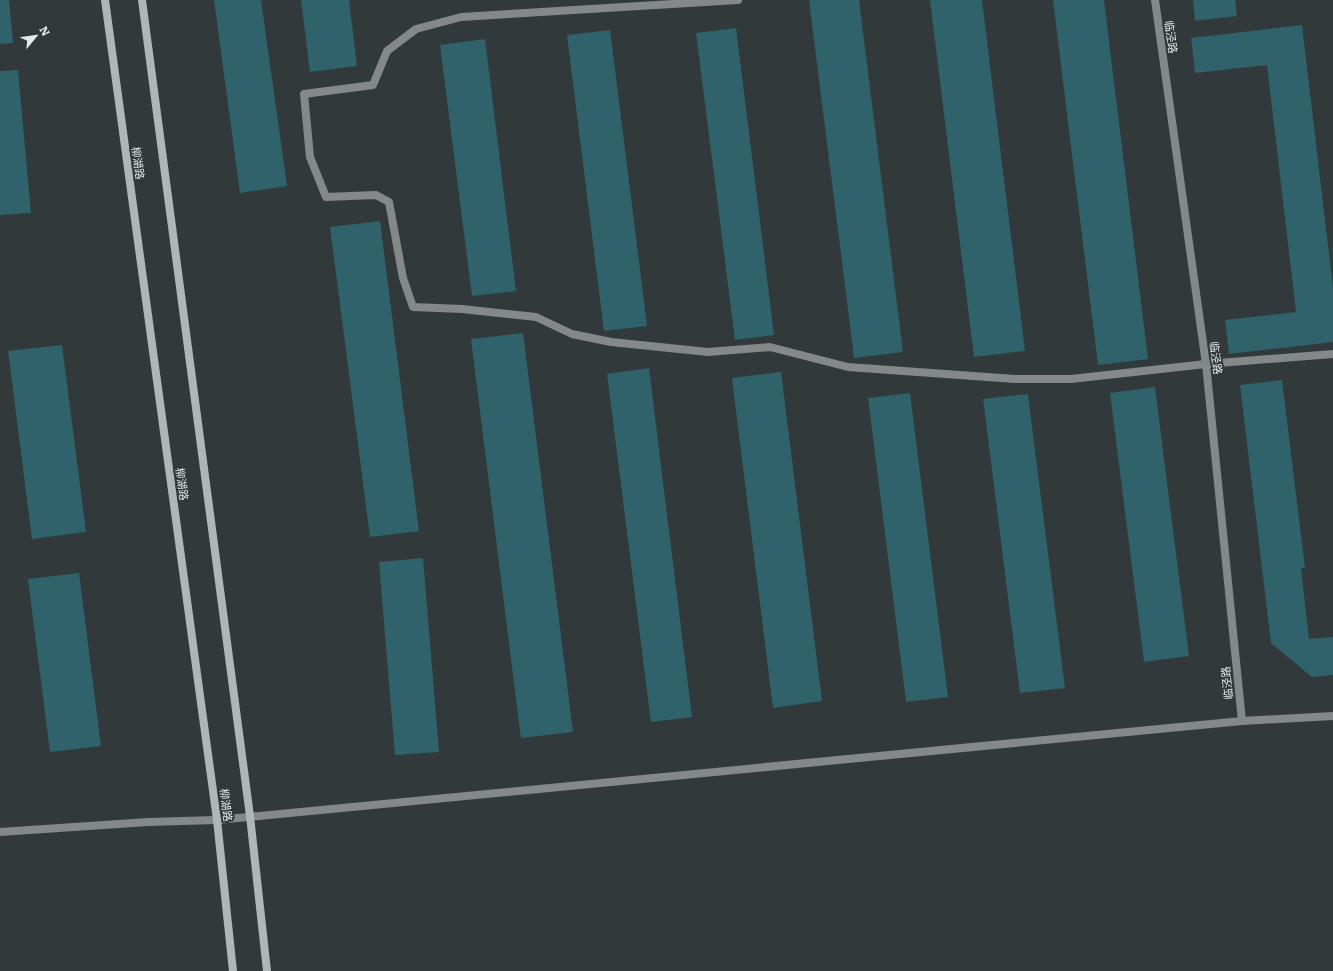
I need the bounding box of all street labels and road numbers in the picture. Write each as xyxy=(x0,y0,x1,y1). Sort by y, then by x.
street label: 临泾路 xyxy=(1162,19,1182,54)
street label: 柳湖路 xyxy=(129,145,149,180)
street label: 临泾路 xyxy=(1207,341,1227,375)
street label: 柳湖路 xyxy=(173,466,193,501)
street label: 临泾路 xyxy=(1216,666,1236,700)
street label: 柳湖路 xyxy=(217,788,237,822)

